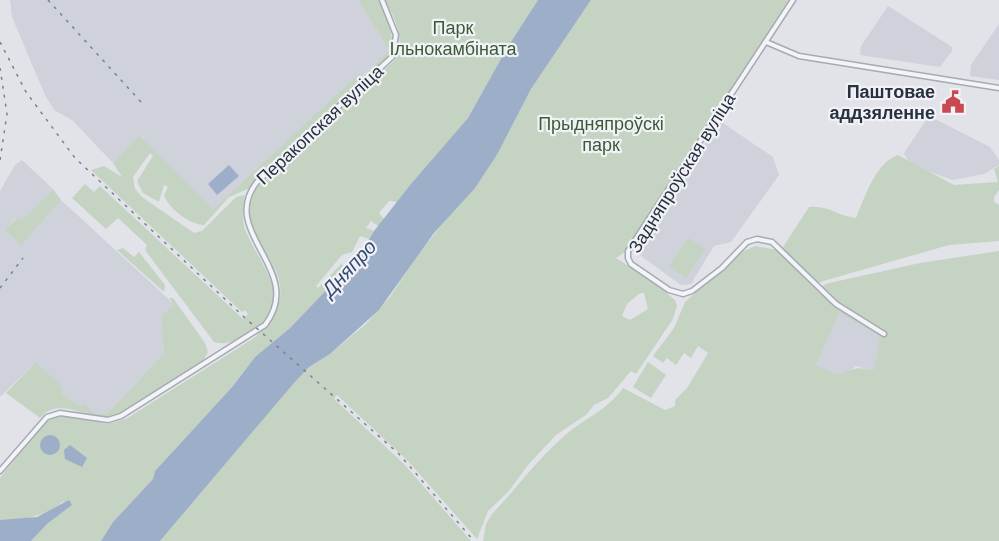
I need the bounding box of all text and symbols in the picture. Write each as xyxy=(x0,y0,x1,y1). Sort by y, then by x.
park label: Парк Ільнокамбіната xyxy=(389,18,518,59)
street label: Перакопская вуліца xyxy=(253,61,388,189)
place label: Паштовае аддзяленне xyxy=(830,82,935,123)
street label: Задняпроўская вуліца xyxy=(625,89,740,257)
public building icon: Паштовае аддзяленне xyxy=(940,89,966,115)
park label: Прыдняпроўскі парк xyxy=(538,114,664,155)
water label: Дняпро xyxy=(316,235,381,302)

